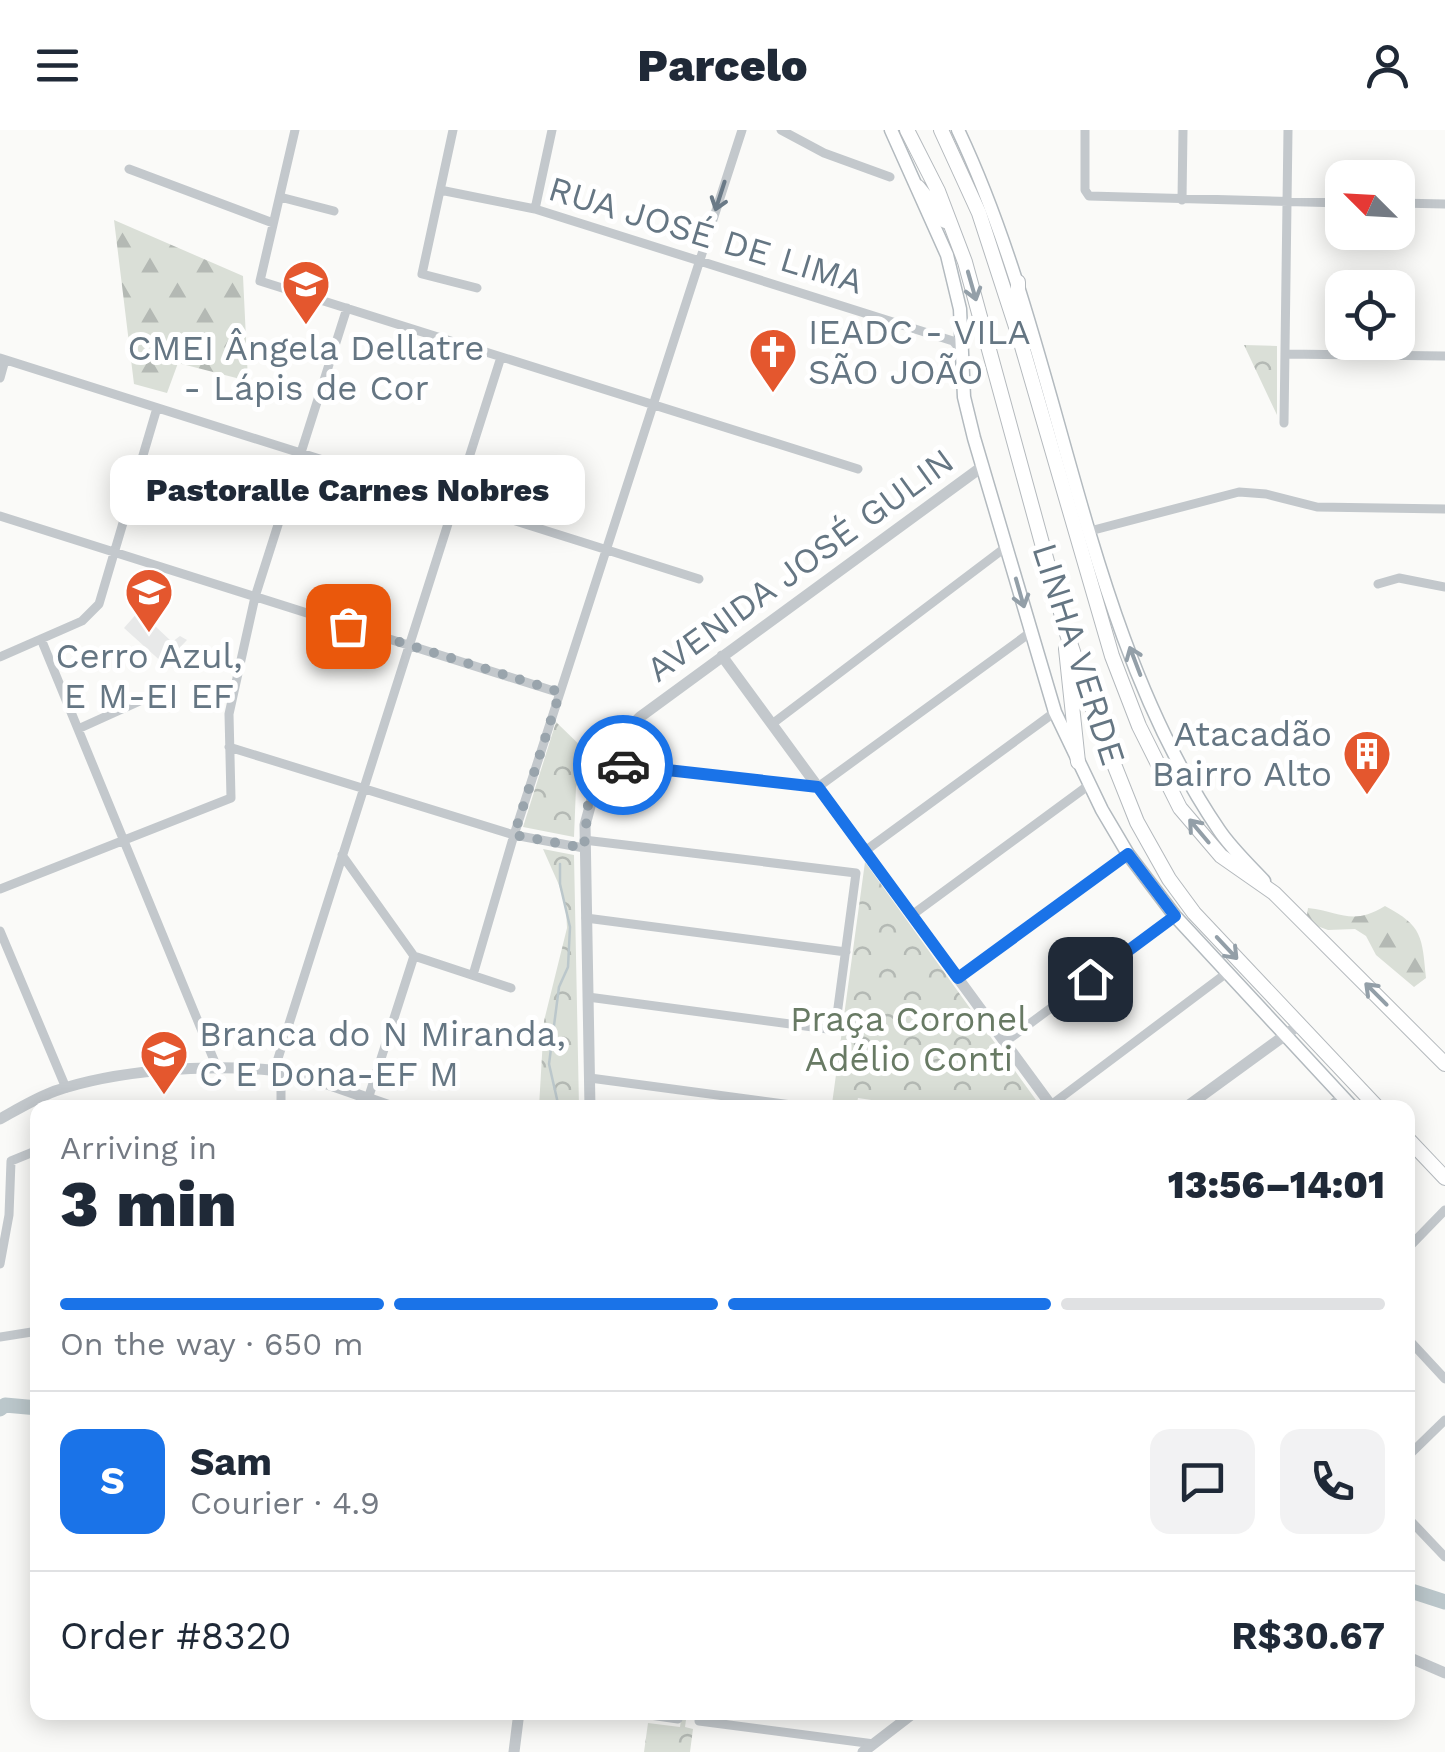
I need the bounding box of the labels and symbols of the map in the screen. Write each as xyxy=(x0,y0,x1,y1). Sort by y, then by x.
north arrow xyxy=(1325,160,1415,250)
street label: RUA JOSÉ DE LIMA xyxy=(544,167,868,303)
one-way arrow xyxy=(710,179,728,211)
school or university icon: CMEI Ângela Dellatre - Lápis de Cor xyxy=(280,258,332,326)
one-way arrow xyxy=(963,270,982,301)
place label: IEADC - VILA SÃO JOÃO xyxy=(808,311,1031,393)
church icon: IEADC - VILA SÃO JOÃO xyxy=(747,326,799,394)
place label: CMEI Ângela Dellatre - Lápis de Cor xyxy=(128,327,484,409)
street label: AVENIDA JOSÉ GULIN xyxy=(638,440,962,690)
callout: Pastoralle Carnes Nobres xyxy=(110,456,586,526)
street label: LINHA VERDE xyxy=(1023,538,1135,770)
school or university icon: Cerro Azul, E M-EI EF xyxy=(123,566,175,634)
one-way arrow xyxy=(1011,577,1030,608)
pin xyxy=(306,584,391,669)
place label: Cerro Azul, E M-EI EF xyxy=(55,635,243,717)
one-way arrow xyxy=(1124,647,1142,677)
place label: Atacadão Bairro Alto xyxy=(1152,713,1332,795)
courier xyxy=(573,715,673,815)
building icon: Atacadão Bairro Alto xyxy=(1341,728,1393,796)
one-way arrow xyxy=(1188,819,1210,845)
one-way arrow xyxy=(1215,936,1239,960)
pin xyxy=(1048,937,1133,1022)
one-way arrow xyxy=(1365,983,1389,1007)
park label: Praça Coronel Adélio Conti xyxy=(790,998,1028,1080)
place label: Branca do N Miranda, C E Dona-EF M xyxy=(199,1013,566,1095)
school or university icon: Branca do N Miranda, C E Dona-EF M xyxy=(138,1028,190,1096)

